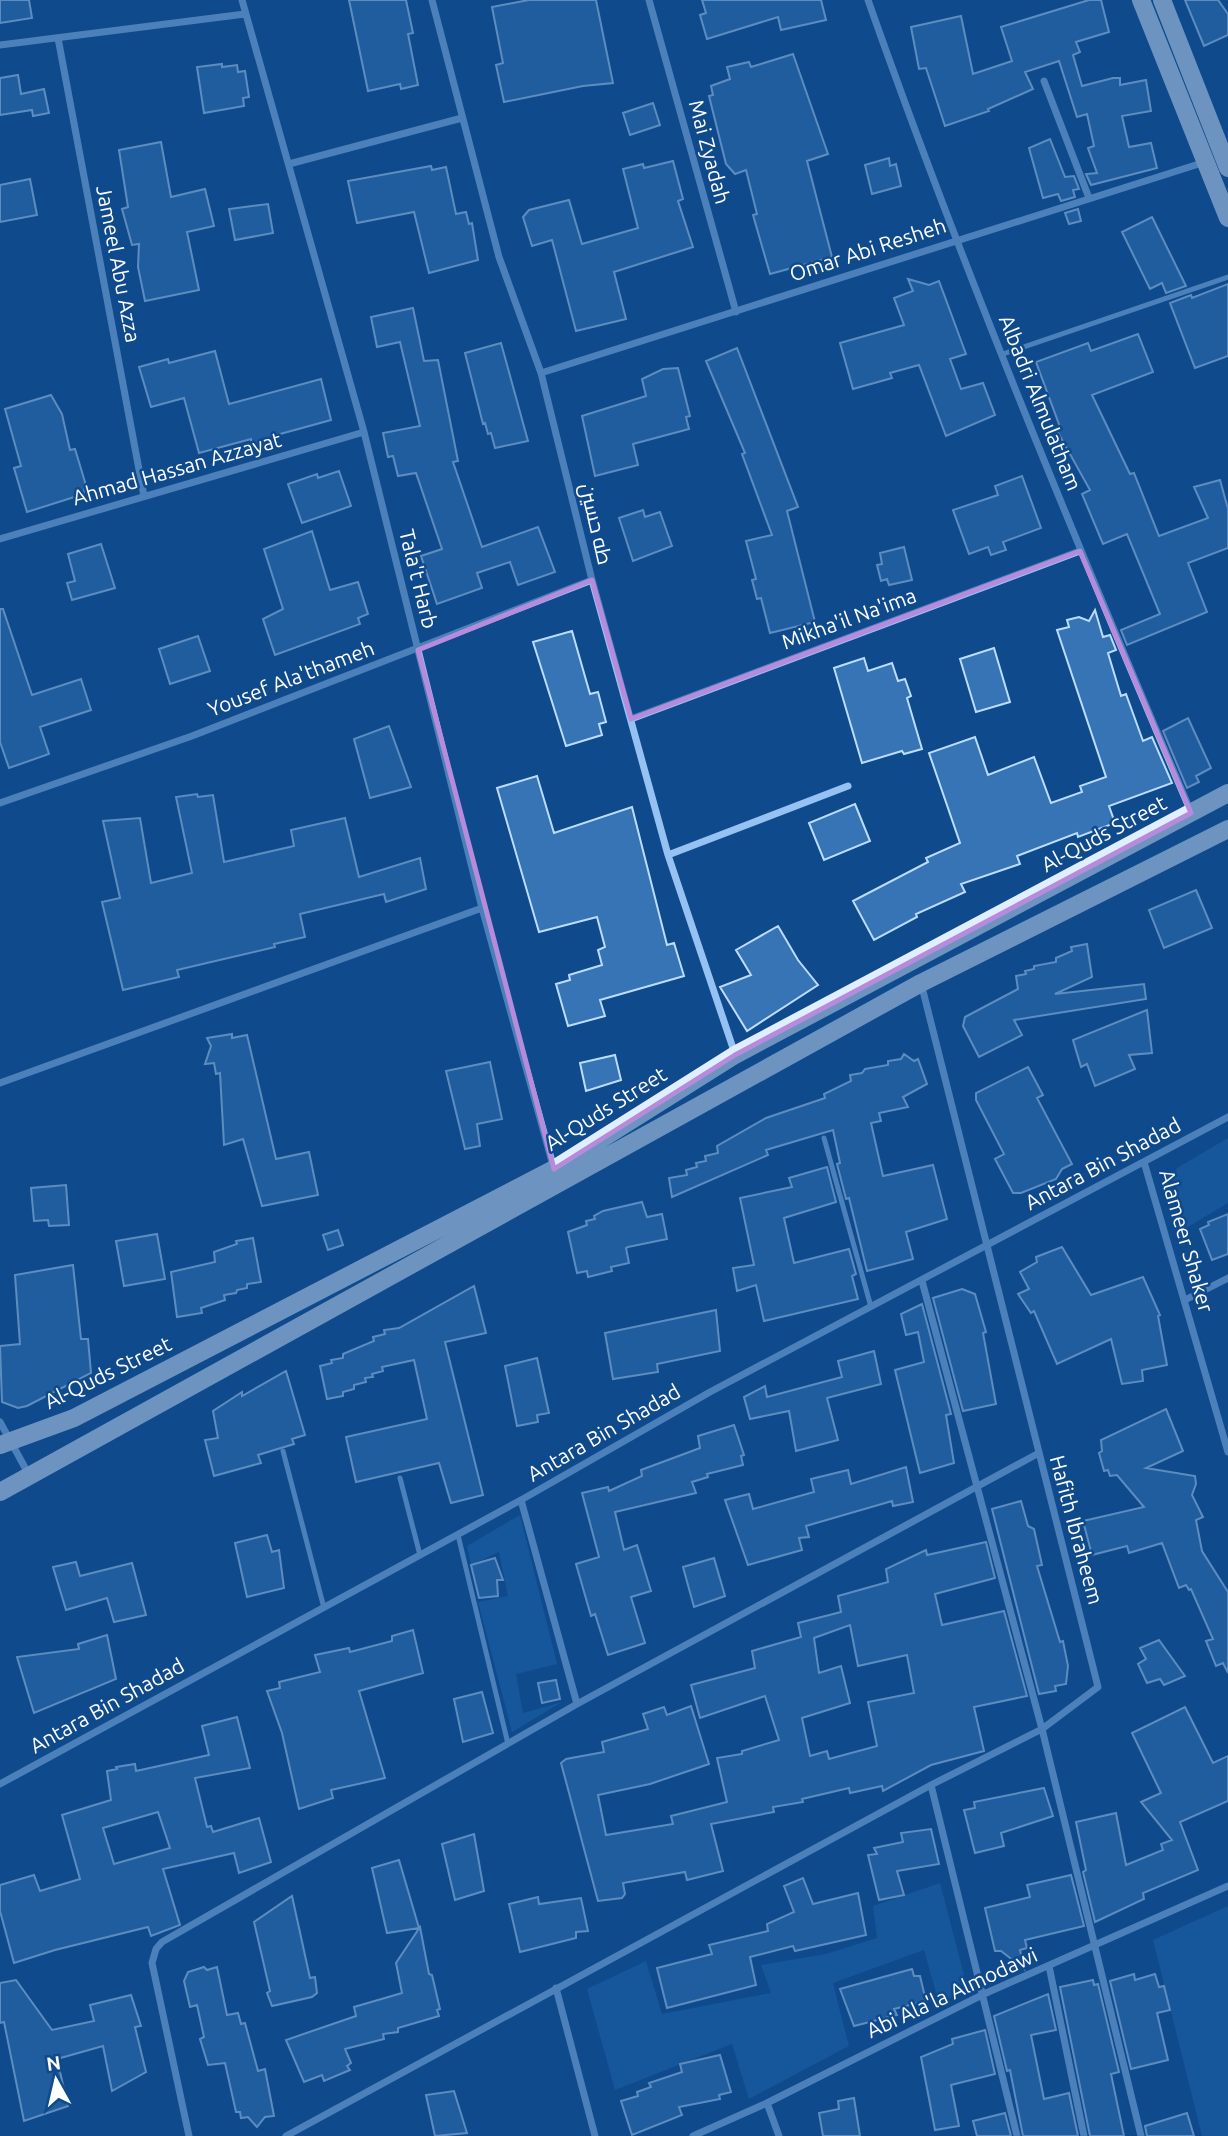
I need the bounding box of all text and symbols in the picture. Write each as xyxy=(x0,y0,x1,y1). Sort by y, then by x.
street label: Mai Zyadah xyxy=(685,97,735,206)
street label: Jameel Abu Azza xyxy=(92,183,146,344)
street label: Omar Abi Resheh xyxy=(786,212,949,286)
street label: Albadri Almulatham xyxy=(995,311,1087,494)
street label: Ahmad Hassan Azzayat xyxy=(70,427,284,509)
street label: طه حسين xyxy=(574,481,618,567)
street label: Tala't Harb xyxy=(395,527,443,631)
street label: Mikha'il Na'ima xyxy=(778,583,919,654)
street label: Yousef Ala'thameh xyxy=(204,635,377,721)
street label: Al-Quds Street xyxy=(1037,790,1170,876)
street label: Al-Quds Street xyxy=(540,1061,671,1155)
street label: Antara Bin Shadad xyxy=(1021,1112,1184,1214)
street label: Alameer Shaker xyxy=(1155,1166,1219,1315)
street label: Al-Quds Street xyxy=(40,1331,175,1413)
street label: Antara Bin Shadad xyxy=(523,1379,684,1486)
street label: Hafith Ibraheem xyxy=(1046,1453,1108,1607)
street label: Antara Bin Shadad xyxy=(25,1653,188,1757)
street label: Abi Ala'la Almodawi xyxy=(862,1942,1041,2042)
north arrow xyxy=(21,2045,91,2115)
text: N xyxy=(45,2051,62,2075)

